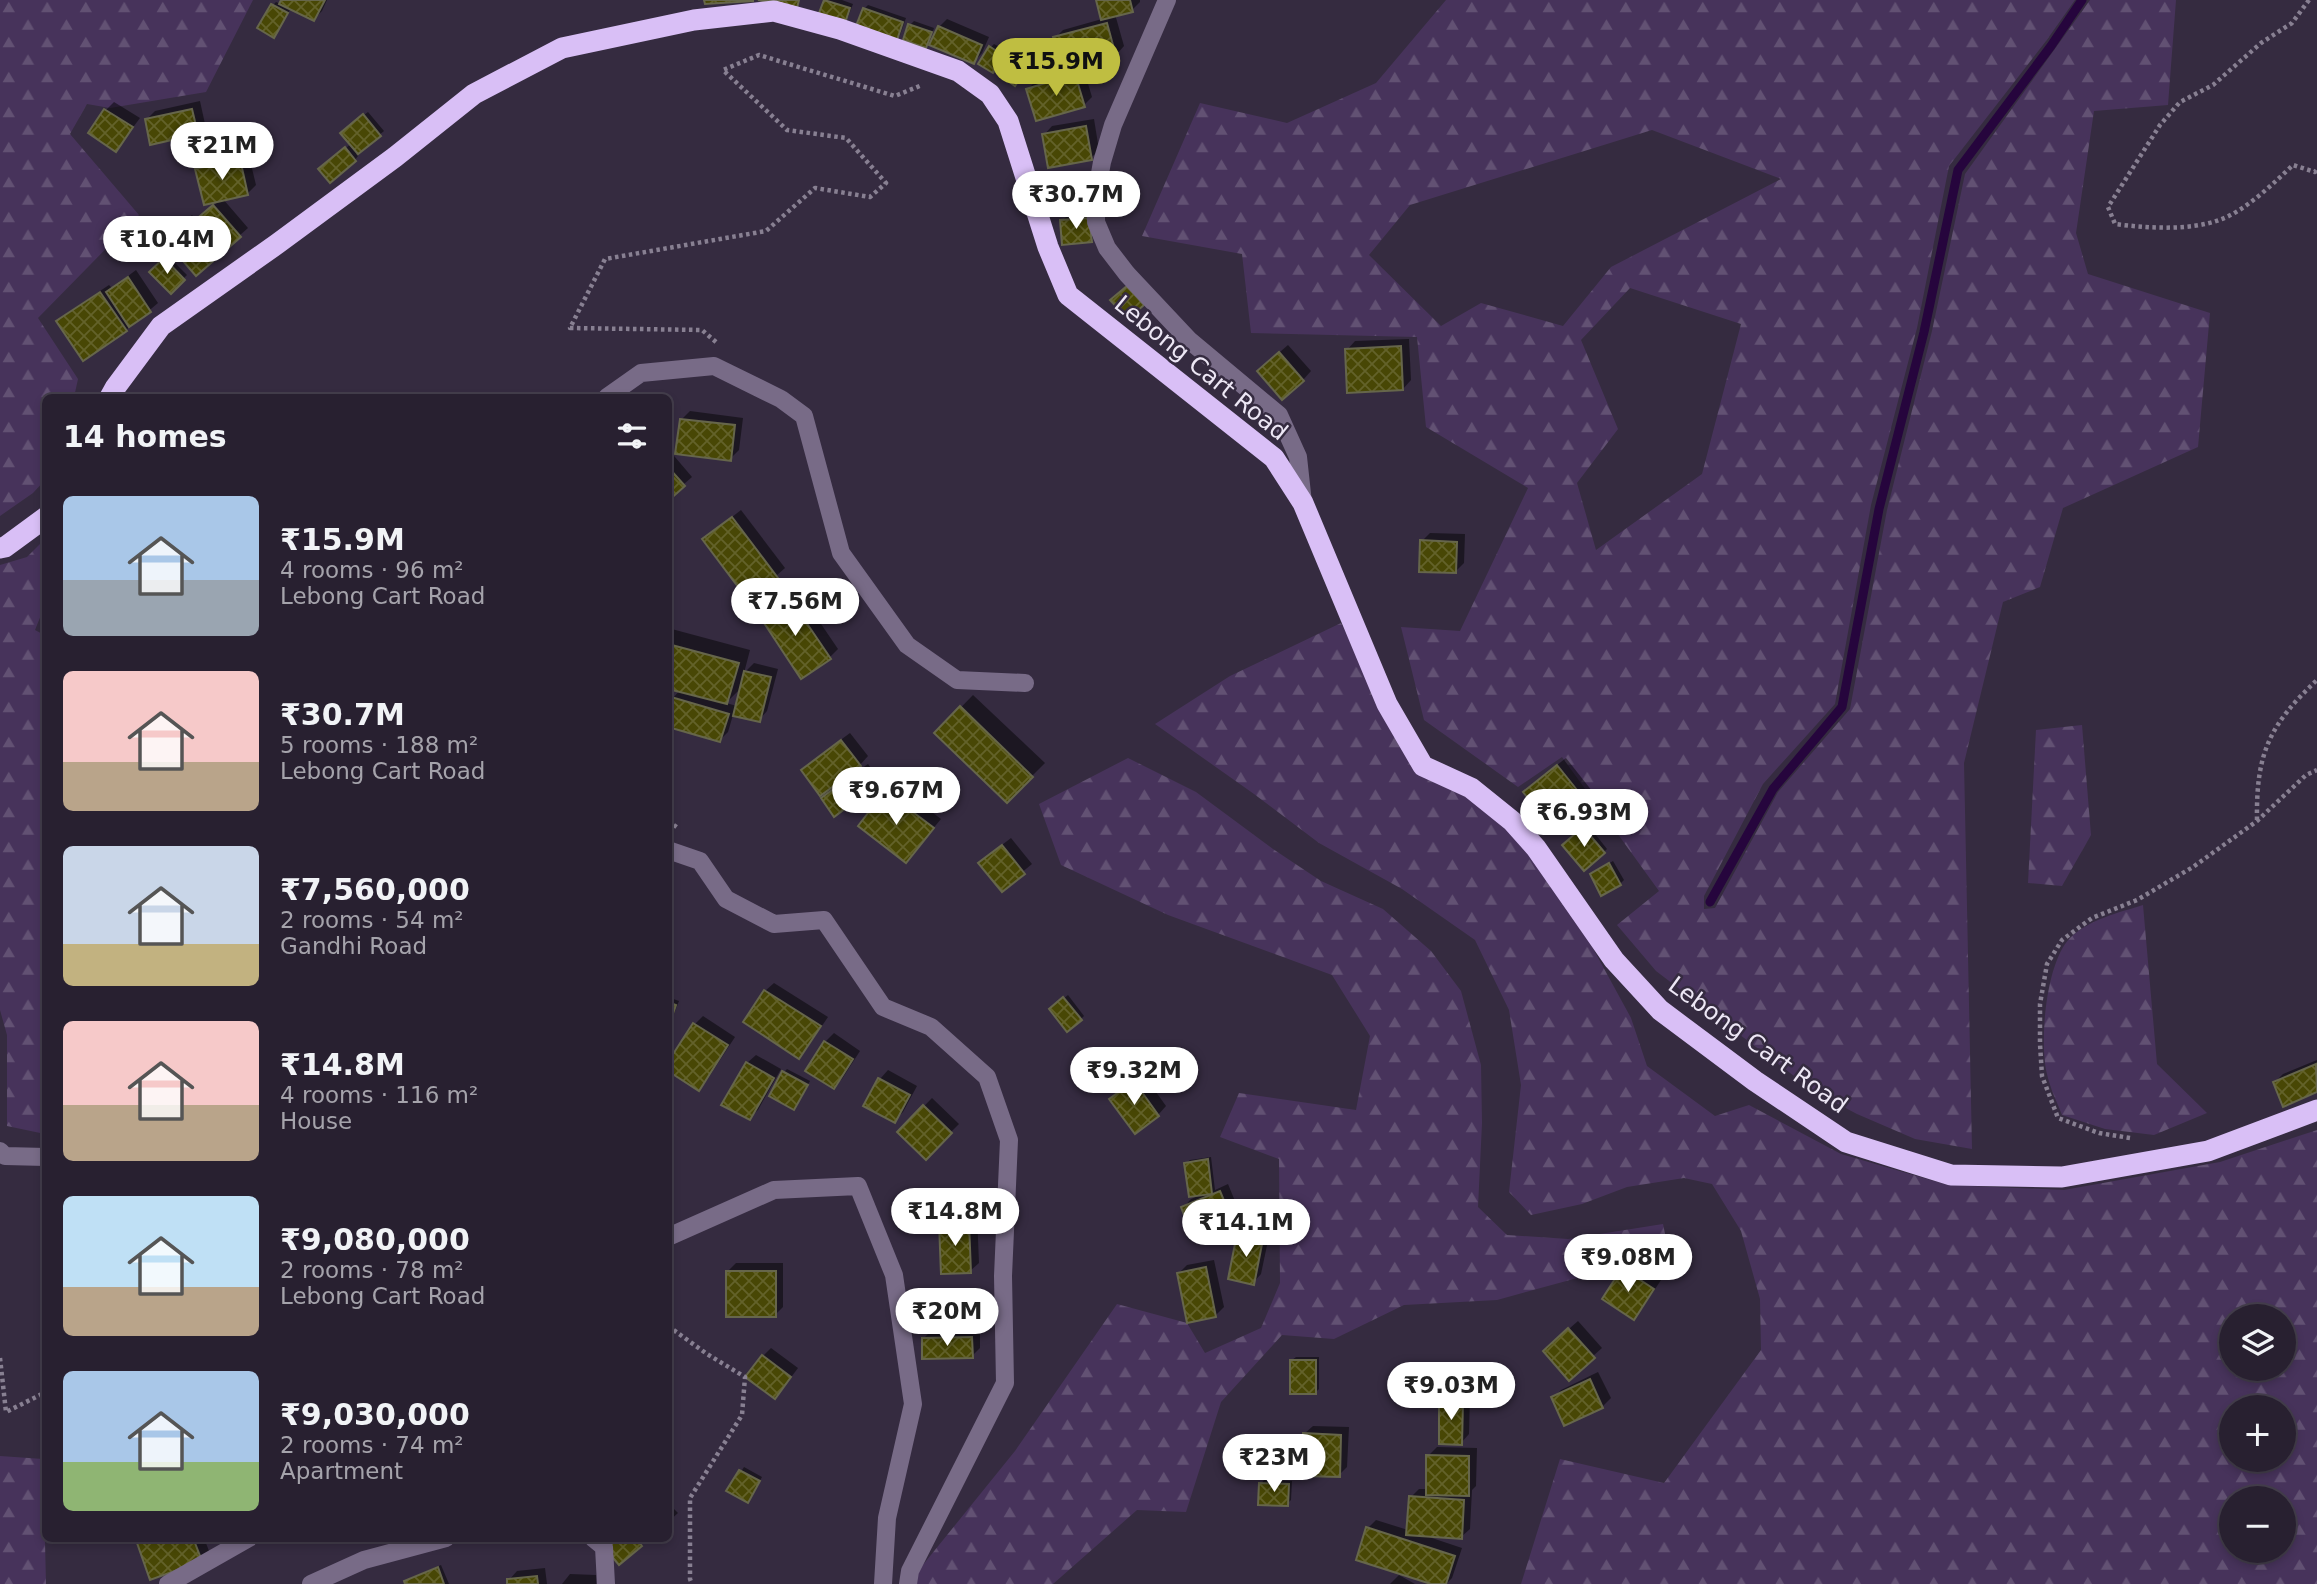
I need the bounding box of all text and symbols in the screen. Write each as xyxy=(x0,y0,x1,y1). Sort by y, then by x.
pin: ₹15.9M xyxy=(999,38,1113,98)
text: ₹15.9M xyxy=(1008,48,1104,74)
pin: ₹21M xyxy=(181,122,263,182)
text: ₹21M xyxy=(187,132,257,158)
pin: ₹30.7M xyxy=(1019,172,1133,231)
text: ₹30.7M xyxy=(1028,181,1124,207)
pin: ₹10.4M xyxy=(110,216,224,276)
text: ₹10.4M xyxy=(119,226,215,252)
street label: Lebong Cart Road xyxy=(1109,290,1293,446)
icon: filters xyxy=(613,417,651,455)
text: 14 homes xyxy=(63,419,227,454)
text: ₹15.9M xyxy=(280,522,405,557)
icon: home xyxy=(119,524,203,608)
text: 4 rooms · 96 m² xyxy=(280,557,464,583)
pin: ₹7.56M xyxy=(738,578,852,638)
text: Lebong Cart Road xyxy=(280,583,485,609)
text: ₹7.56M xyxy=(747,588,843,614)
text: ₹30.7M xyxy=(280,697,405,732)
icon: home xyxy=(119,699,203,783)
text: 5 rooms · 188 m² xyxy=(280,732,478,758)
text: Lebong Cart Road xyxy=(280,758,485,784)
pin: ₹9.67M xyxy=(839,768,953,827)
text: ₹9.67M xyxy=(848,777,944,803)
pin: ₹6.93M xyxy=(1527,790,1641,849)
text: ₹6.93M xyxy=(1536,799,1632,825)
text: ₹7,560,000 xyxy=(280,872,470,907)
icon: home xyxy=(119,874,203,958)
text: 2 rooms · 54 m² xyxy=(280,907,464,933)
text: Gandhi Road xyxy=(280,933,427,959)
street label: Lebong Cart Road xyxy=(1663,971,1853,1119)
text: ₹14.8M xyxy=(280,1047,405,1082)
pin: ₹9.32M xyxy=(1077,1048,1191,1107)
icon: home xyxy=(119,1049,203,1133)
text: ₹9.32M xyxy=(1086,1057,1182,1083)
text: 4 rooms · 116 m² xyxy=(280,1082,478,1108)
text: House xyxy=(280,1108,352,1134)
pin: ₹14.8M xyxy=(898,1188,1012,1248)
text: ₹14.8M xyxy=(907,1198,1003,1224)
pin: ₹14.1M xyxy=(1189,1200,1303,1259)
text: ₹14.1M xyxy=(1198,1209,1294,1235)
text: ₹9,080,000 xyxy=(280,1222,470,1257)
icon: home xyxy=(119,1224,203,1308)
pin: ₹9.08M xyxy=(1571,1234,1685,1294)
text: ₹9.08M xyxy=(1580,1244,1676,1270)
text: 2 rooms · 78 m² xyxy=(280,1257,464,1283)
text: Lebong Cart Road xyxy=(280,1283,485,1309)
pin: ₹20M xyxy=(906,1288,988,1348)
text: ₹20M xyxy=(912,1298,982,1324)
map controls xyxy=(2219,1304,2296,1563)
button: layers xyxy=(2219,1304,2296,1381)
pin: ₹9.03M xyxy=(1394,1362,1508,1422)
text: ₹9.03M xyxy=(1403,1372,1499,1398)
button: + xyxy=(2219,1395,2296,1472)
text: ₹9,030,000 xyxy=(280,1397,470,1432)
icon: home xyxy=(119,1399,203,1483)
text: 2 rooms · 74 m² xyxy=(280,1432,464,1458)
pin: ₹23M xyxy=(1233,1434,1315,1494)
text: ₹23M xyxy=(1239,1444,1309,1470)
text: Apartment xyxy=(280,1458,403,1484)
button: − xyxy=(2219,1486,2296,1563)

